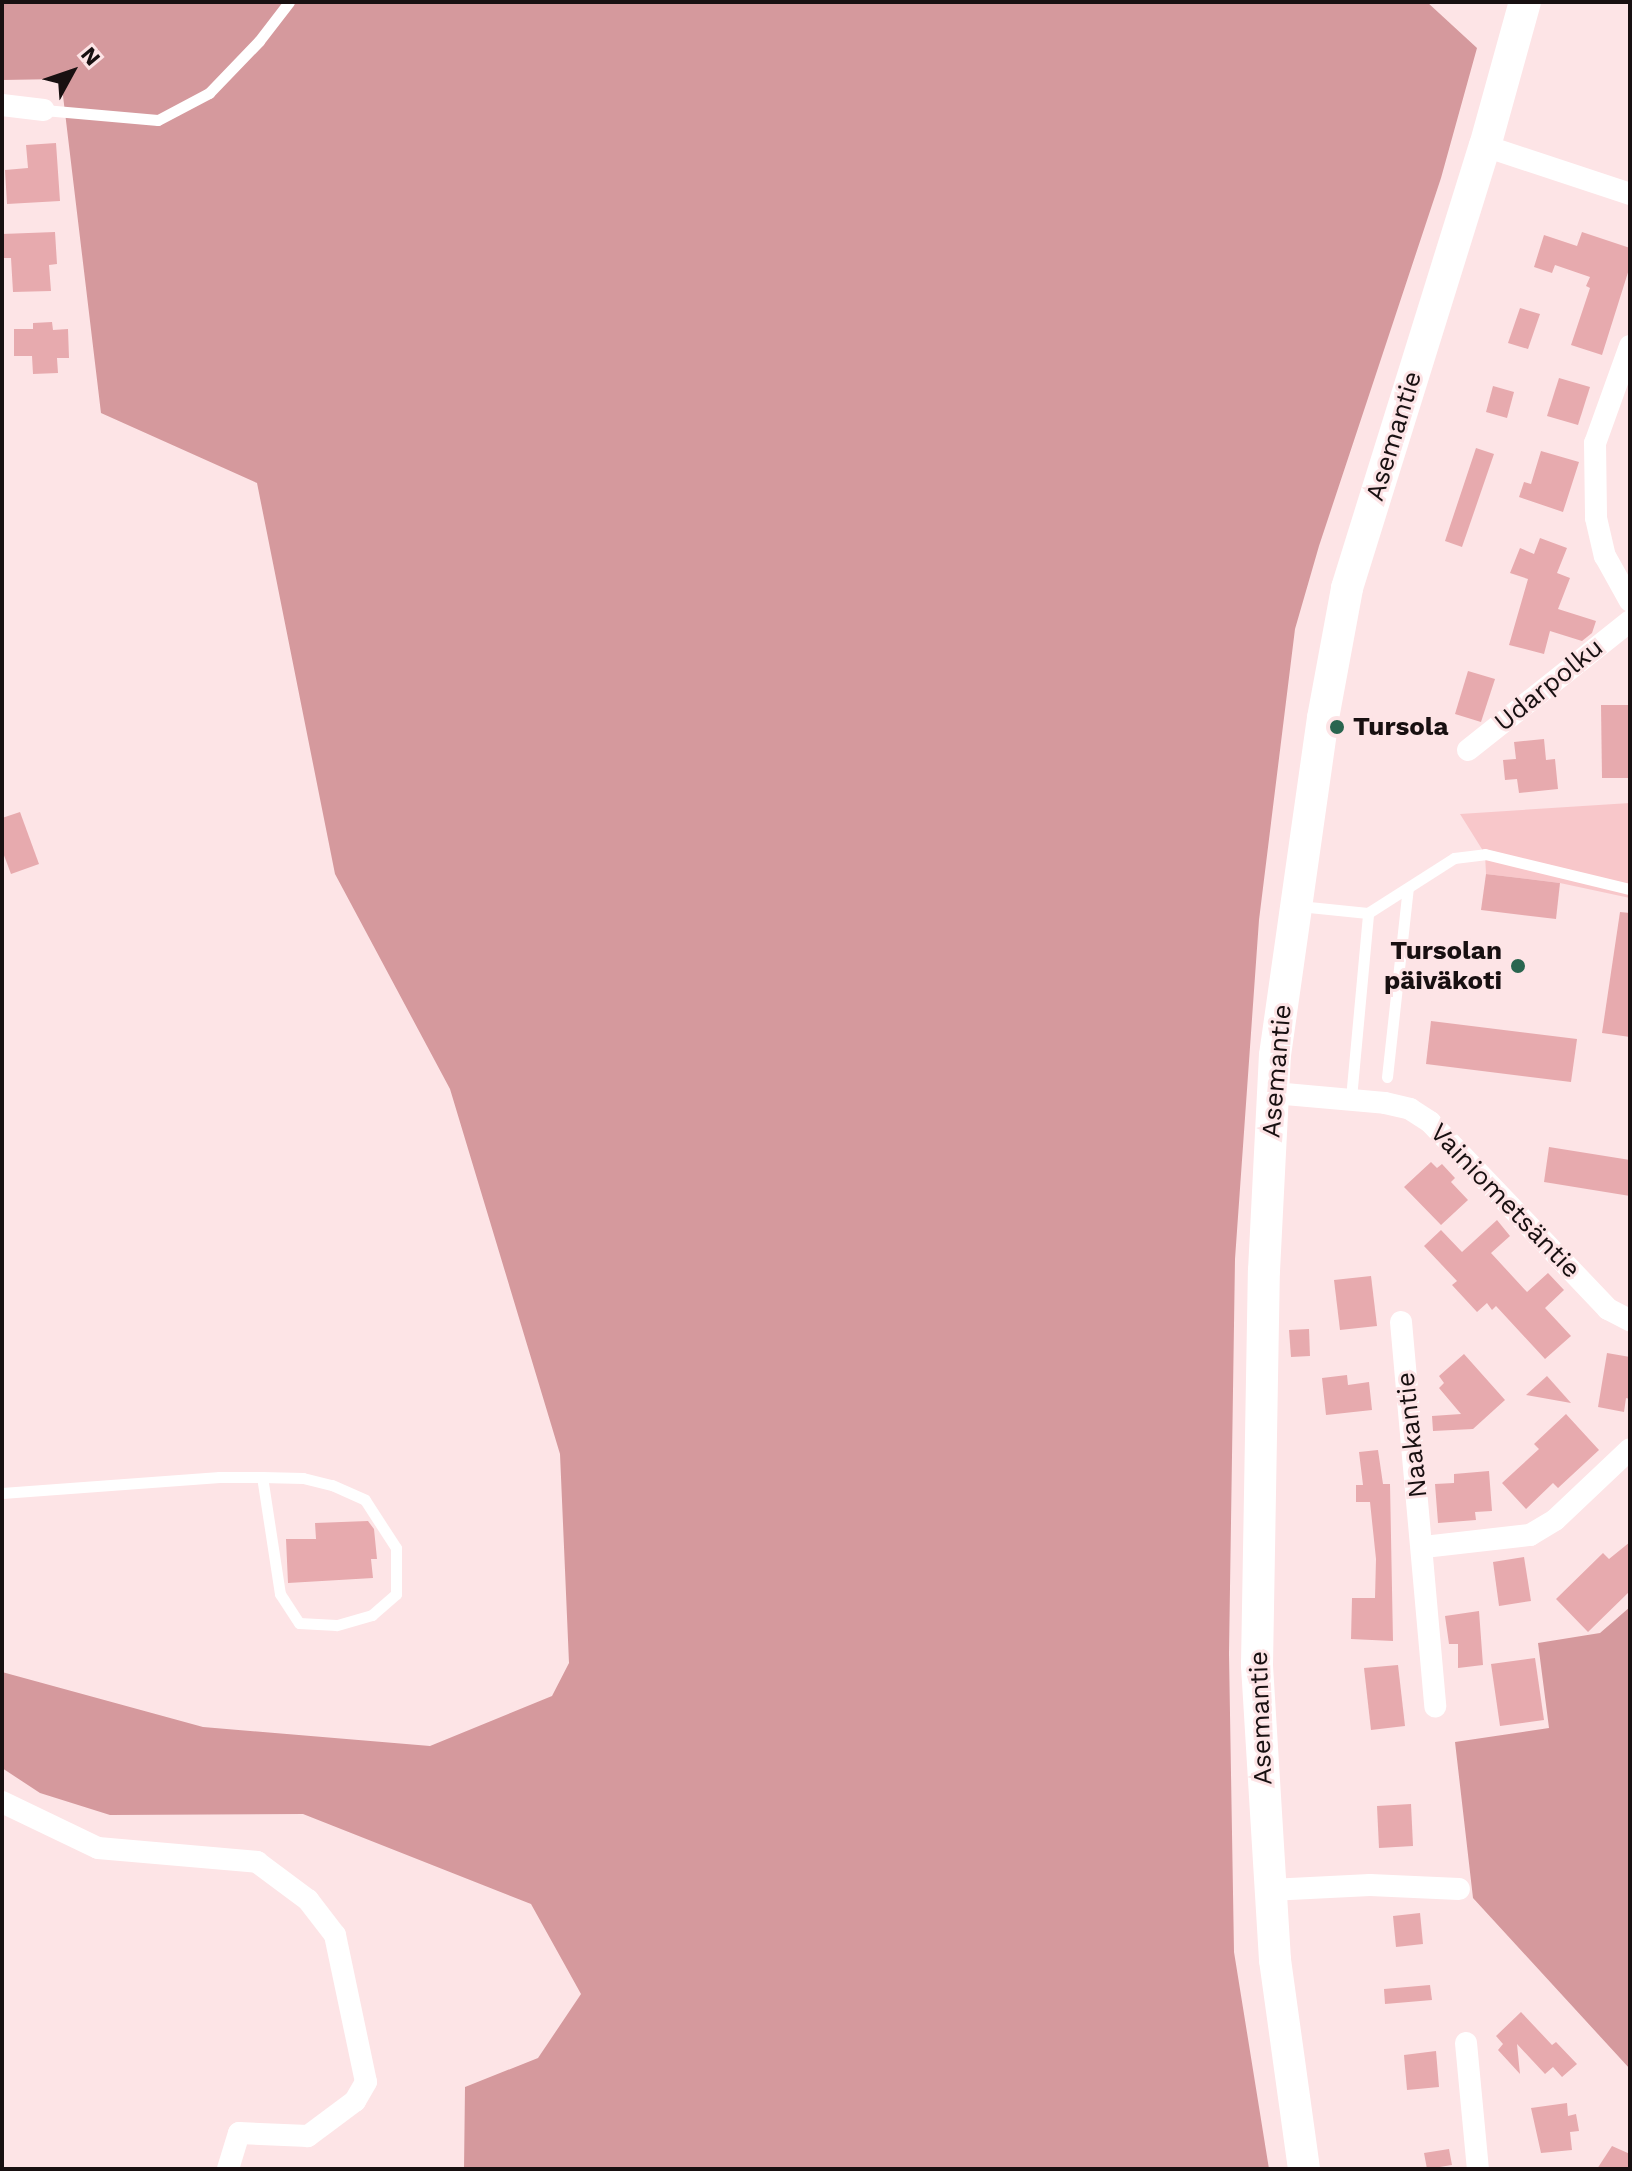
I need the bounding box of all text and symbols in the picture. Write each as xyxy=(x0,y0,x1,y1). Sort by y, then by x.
north arrow xyxy=(32,32,112,112)
text: N xyxy=(76,42,106,71)
street label: Asemantie xyxy=(1359,367,1429,505)
street label: Udarpolku xyxy=(1488,632,1610,738)
place label: Tursola xyxy=(1353,711,1449,743)
marker: Tursola xyxy=(1328,718,1346,736)
place label: Tursolan päiväkoti xyxy=(1384,935,1502,996)
marker: Tursolan päiväkoti xyxy=(1509,957,1527,975)
street label: Asemantie xyxy=(1256,1003,1298,1139)
street label: Vainiometsäntie xyxy=(1423,1117,1587,1285)
street label: Naakantie xyxy=(1390,1371,1434,1499)
street label: Asemantie xyxy=(1243,1651,1279,1785)

